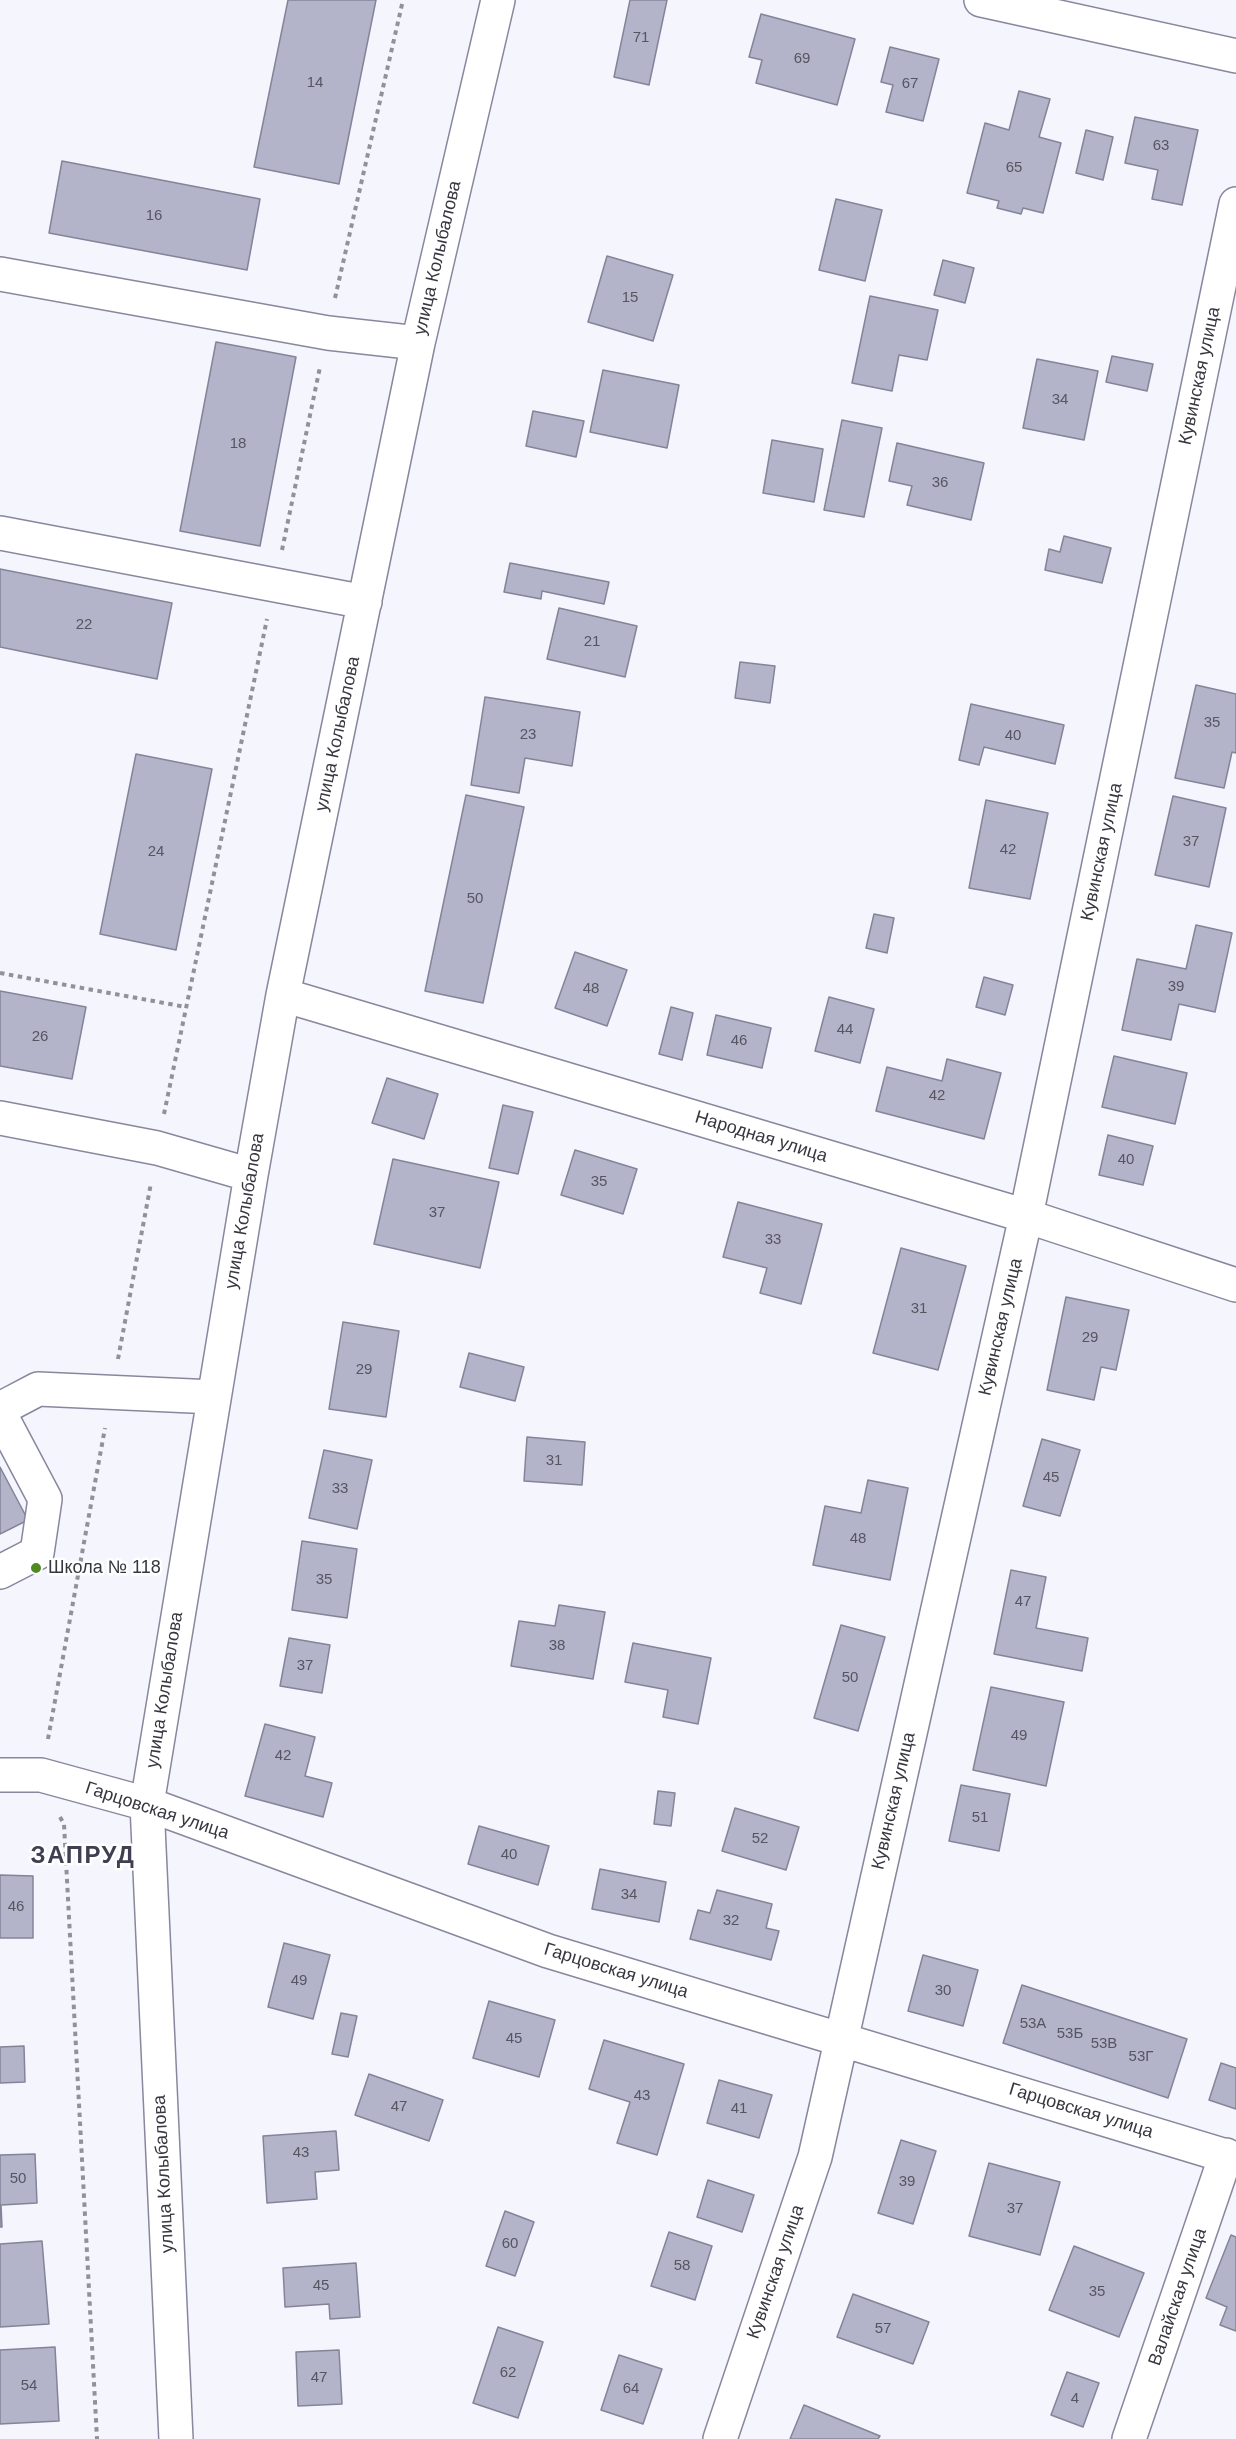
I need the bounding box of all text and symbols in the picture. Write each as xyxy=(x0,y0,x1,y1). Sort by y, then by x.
house number: 71 xyxy=(633,29,649,47)
house number: 69 xyxy=(794,50,810,68)
house number: 14 xyxy=(307,74,323,92)
house number: 67 xyxy=(902,75,918,93)
house number: 63 xyxy=(1153,137,1169,155)
house number: 65 xyxy=(1006,159,1022,177)
street label: улица Колыбалова xyxy=(410,179,466,337)
house number: 16 xyxy=(146,207,162,225)
house number: 15 xyxy=(622,289,638,307)
street label: Кувинская улица xyxy=(1175,305,1225,447)
house number: 34 xyxy=(1052,391,1068,409)
house number: 18 xyxy=(230,435,246,453)
house number: 36 xyxy=(932,474,948,492)
house number: 22 xyxy=(76,616,92,634)
house number: 21 xyxy=(584,633,600,651)
street label: улица Колыбалова xyxy=(311,654,365,814)
house number: 35 xyxy=(1204,714,1220,732)
house number: 23 xyxy=(520,726,536,744)
house number: 40 xyxy=(1005,727,1021,745)
street label: Кувинская улица xyxy=(1077,781,1127,923)
house number: 37 xyxy=(1183,833,1199,851)
house number: 42 xyxy=(1000,841,1016,859)
house number: 24 xyxy=(148,843,164,861)
house number: 50 xyxy=(467,890,483,908)
house number: 39 xyxy=(1168,978,1184,996)
house number: 48 xyxy=(583,980,599,998)
house number: 44 xyxy=(837,1021,853,1039)
house number: 26 xyxy=(32,1028,48,1046)
house number: 46 xyxy=(731,1032,747,1050)
house number: 42 xyxy=(929,1087,945,1105)
street label: Народная улица xyxy=(692,1107,830,1167)
street label: улица Колыбалова xyxy=(221,1131,269,1291)
house number: 40 xyxy=(1118,1151,1134,1169)
house number: 35 xyxy=(591,1173,607,1191)
house number: 37 xyxy=(429,1204,445,1222)
house number: 33 xyxy=(765,1231,781,1249)
street label: Кувинская улица xyxy=(975,1256,1027,1398)
house number: 31 xyxy=(911,1300,927,1318)
house number: 29 xyxy=(1082,1329,1098,1347)
house number: 29 xyxy=(356,1361,372,1379)
house number: 31 xyxy=(546,1452,562,1470)
house number: 45 xyxy=(1043,1469,1059,1487)
house number: 33 xyxy=(332,1480,348,1498)
house number: 48 xyxy=(850,1530,866,1548)
place label: Школа № 118 xyxy=(48,1557,161,1579)
marker: Школа № 118 xyxy=(29,1561,43,1575)
house number: 35 xyxy=(316,1571,332,1589)
house number: 47 xyxy=(1015,1593,1031,1611)
street label: улица Колыбалова xyxy=(142,1610,188,1770)
house number: 38 xyxy=(549,1637,565,1655)
house number: 37 xyxy=(297,1657,313,1675)
house number: 50 xyxy=(842,1669,858,1687)
house number: 49 xyxy=(1011,1727,1027,1745)
street label: Кувинская улица xyxy=(868,1730,920,1872)
house number: 42 xyxy=(275,1747,291,1765)
street label: Гарцовская улица xyxy=(82,1778,232,1844)
house number: 51 xyxy=(972,1809,988,1827)
house number: 52 xyxy=(752,1830,768,1848)
district label: ЗАПРУД xyxy=(31,1842,135,1870)
house number: 40 xyxy=(501,1846,517,1864)
house number: 34 xyxy=(621,1886,637,1904)
house number: 46 xyxy=(8,1898,24,1916)
house number: 32 xyxy=(723,1912,739,1930)
street label: Гарцовская улица xyxy=(541,1939,691,2003)
house number: 49 xyxy=(291,1972,307,1990)
house number: 30 xyxy=(935,1982,951,2000)
house number: 53А xyxy=(1020,2015,1046,2033)
house number: 53Б xyxy=(1057,2025,1083,2043)
house number: 45 xyxy=(506,2030,522,2048)
house number: 53В xyxy=(1091,2035,1117,2053)
house number: 53Г xyxy=(1129,2048,1153,2066)
street label: Гарцовская улица xyxy=(1006,2079,1156,2143)
house number: 43 xyxy=(634,2087,650,2105)
street label: улица Колыбалова xyxy=(149,2095,179,2253)
house number: 47 xyxy=(391,2098,407,2116)
house number: 41 xyxy=(731,2100,747,2118)
house number: 43 xyxy=(293,2144,309,2162)
house number: 50 xyxy=(10,2170,26,2188)
house number: 39 xyxy=(899,2173,915,2191)
house number: 37 xyxy=(1007,2200,1023,2218)
street label: Кувинская улица xyxy=(743,2202,809,2342)
street label: Валайская улица xyxy=(1144,2225,1212,2369)
house number: 60 xyxy=(502,2235,518,2253)
house number: 58 xyxy=(674,2257,690,2275)
house number: 45 xyxy=(313,2277,329,2295)
house number: 35 xyxy=(1089,2283,1105,2301)
house number: 57 xyxy=(875,2320,891,2338)
house number: 62 xyxy=(500,2364,516,2382)
house number: 47 xyxy=(311,2369,327,2387)
house number: 54 xyxy=(21,2377,37,2395)
house number: 64 xyxy=(623,2380,639,2398)
house number: 4 xyxy=(1071,2390,1079,2408)

